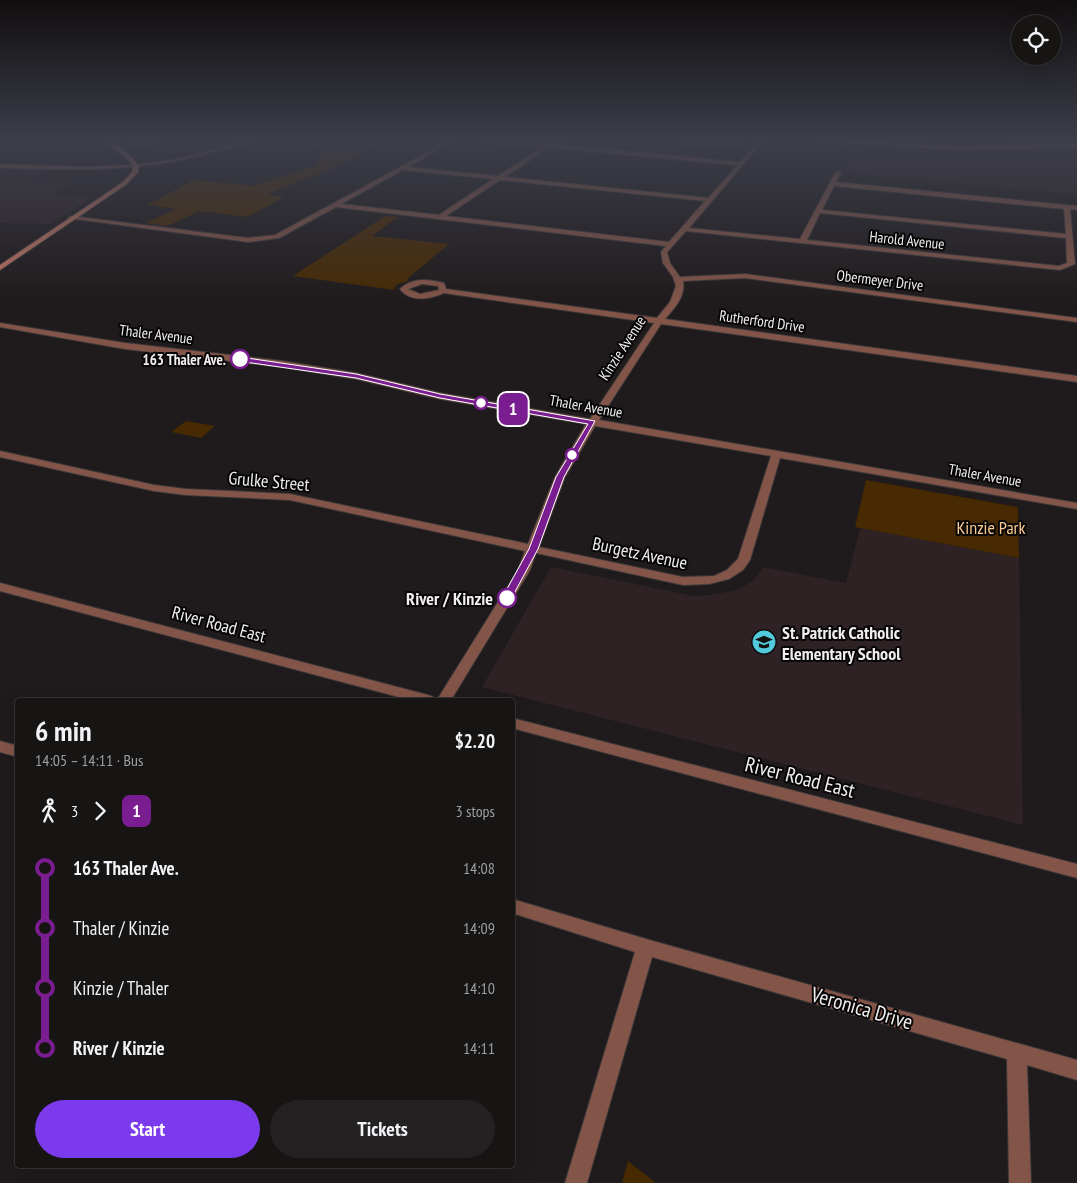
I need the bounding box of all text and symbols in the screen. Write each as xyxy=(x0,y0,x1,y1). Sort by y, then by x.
map controls xyxy=(1011,15,1061,65)
button: locate xyxy=(1011,15,1061,65)
street label: Harold Avenue xyxy=(869,227,945,253)
street label: Obermeyer Drive xyxy=(836,265,924,295)
street label: Rutherford Drive xyxy=(718,306,806,336)
street label: Kinzie Avenue xyxy=(594,312,650,384)
street label: Thaler Avenue xyxy=(118,320,194,348)
marker: 163 Thaler Ave. xyxy=(230,349,250,369)
place label: 163 Thaler Ave. xyxy=(143,350,226,369)
street label: Thaler Avenue xyxy=(548,390,624,422)
line badge: 1 xyxy=(497,393,529,425)
unlabelled marker xyxy=(474,396,488,410)
text: 1 xyxy=(509,397,517,420)
unlabelled marker xyxy=(565,448,579,462)
street label: Thaler Avenue xyxy=(947,459,1023,491)
street label: Grulke Street xyxy=(228,466,310,496)
park label: Kinzie Park xyxy=(956,516,1026,539)
street label: Burgetz Avenue xyxy=(591,532,689,574)
place label: River / Kinzie xyxy=(406,587,493,610)
marker: River / Kinzie xyxy=(497,588,517,608)
street label: River Road East xyxy=(170,600,268,648)
place label: St. Patrick Catholic Elementary School xyxy=(782,621,901,665)
school or university icon: St. Patrick Catholic Elementary School xyxy=(751,629,777,655)
text: 6 min xyxy=(35,712,92,749)
text: $2.20 xyxy=(455,729,495,753)
text: 14:05 – 14:11 · Bus xyxy=(35,750,143,770)
street label: River Road East xyxy=(742,750,858,804)
icon: walk xyxy=(35,797,63,825)
icon: forward xyxy=(86,797,114,825)
text: 1 xyxy=(132,799,141,822)
text: 3 xyxy=(71,801,78,821)
text: 3 stops xyxy=(455,801,495,821)
text: 163 Thaler Ave. xyxy=(73,856,179,880)
text: 14:08 xyxy=(463,858,495,878)
text: Thaler / Kinzie xyxy=(73,916,169,940)
text: 14:09 xyxy=(463,918,495,938)
text: Kinzie / Thaler xyxy=(73,976,169,1000)
text: 14:10 xyxy=(463,978,495,998)
street label: Veronica Drive xyxy=(807,980,916,1035)
text: River / Kinzie xyxy=(73,1036,165,1060)
text: 14:11 xyxy=(463,1038,495,1058)
button: Start xyxy=(35,1100,260,1158)
button: Tickets xyxy=(270,1100,495,1158)

